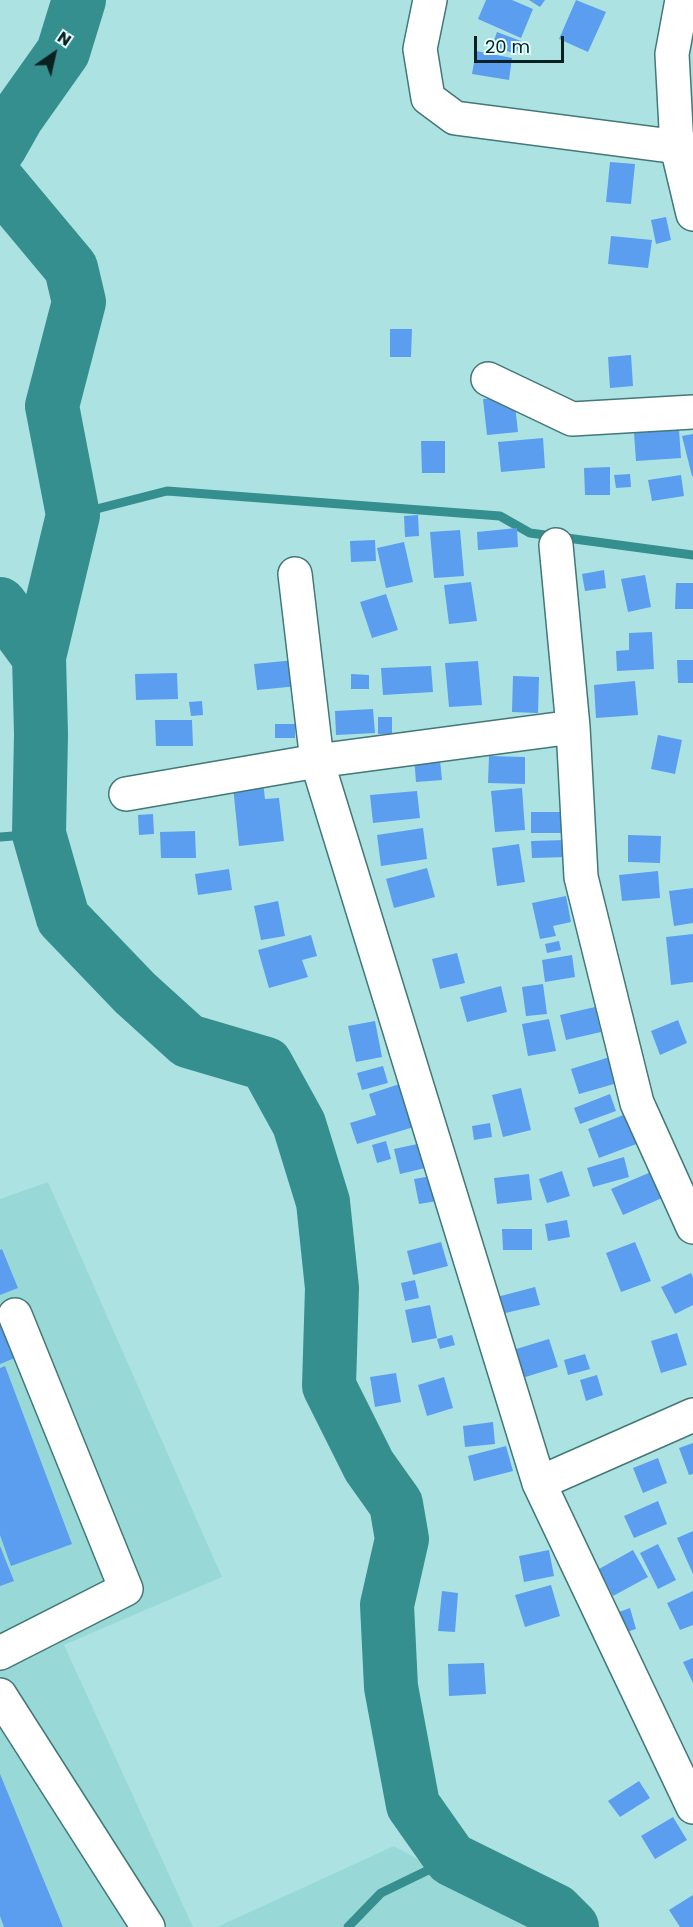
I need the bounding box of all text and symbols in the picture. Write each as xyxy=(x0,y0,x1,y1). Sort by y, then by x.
north arrow xyxy=(24,24,84,84)
scale bar xyxy=(477,24,567,62)
text: N xyxy=(53,26,76,52)
text: 20 m xyxy=(485,34,530,59)

